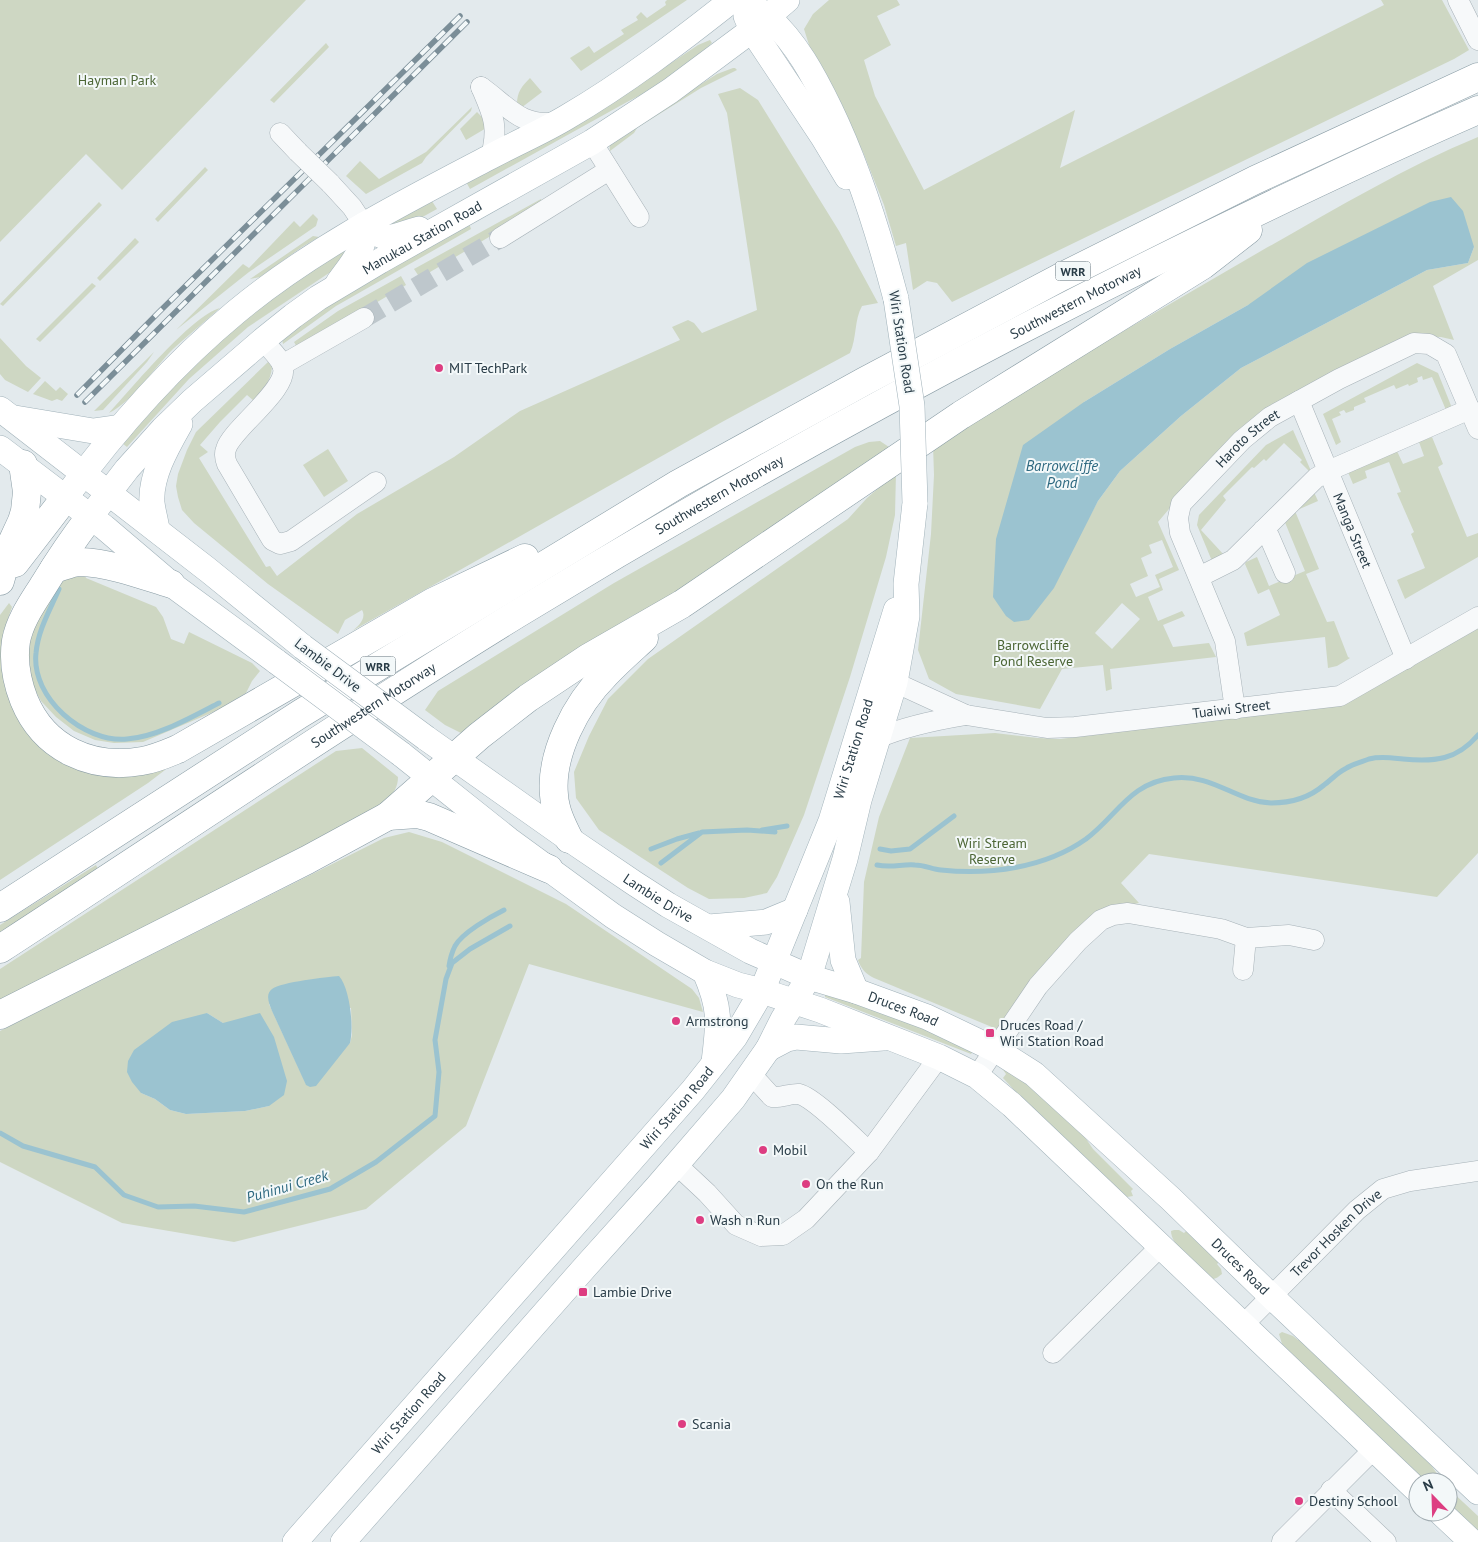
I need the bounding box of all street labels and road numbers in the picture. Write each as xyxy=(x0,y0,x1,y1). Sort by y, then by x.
street label: Manukau Station Road xyxy=(359,197,485,278)
street label: Southwestern Motorway xyxy=(1007,261,1145,343)
road number: WRR xyxy=(1056,262,1090,280)
street label: Wiri Station Road xyxy=(885,289,919,395)
street label: Haroto Street xyxy=(1212,404,1283,471)
street label: Southwestern Motorway xyxy=(652,450,787,539)
street label: Manga Street xyxy=(1329,490,1376,571)
street label: Lambie Drive xyxy=(291,634,365,696)
road number: WRR xyxy=(360,656,396,676)
street label: Southwestern Motorway xyxy=(307,658,440,752)
street label: Tuaiwi Street xyxy=(1191,695,1271,722)
street label: Wiri Station Road xyxy=(829,697,877,801)
street label: Lambie Drive xyxy=(620,869,696,926)
street label: Druces Road xyxy=(866,987,941,1030)
street label: Wiri Station Road xyxy=(636,1063,717,1153)
street label: Trevor Hosken Drive xyxy=(1287,1185,1385,1281)
street label: Druces Road xyxy=(1208,1234,1273,1299)
street label: Wiri Station Road xyxy=(368,1368,450,1458)

